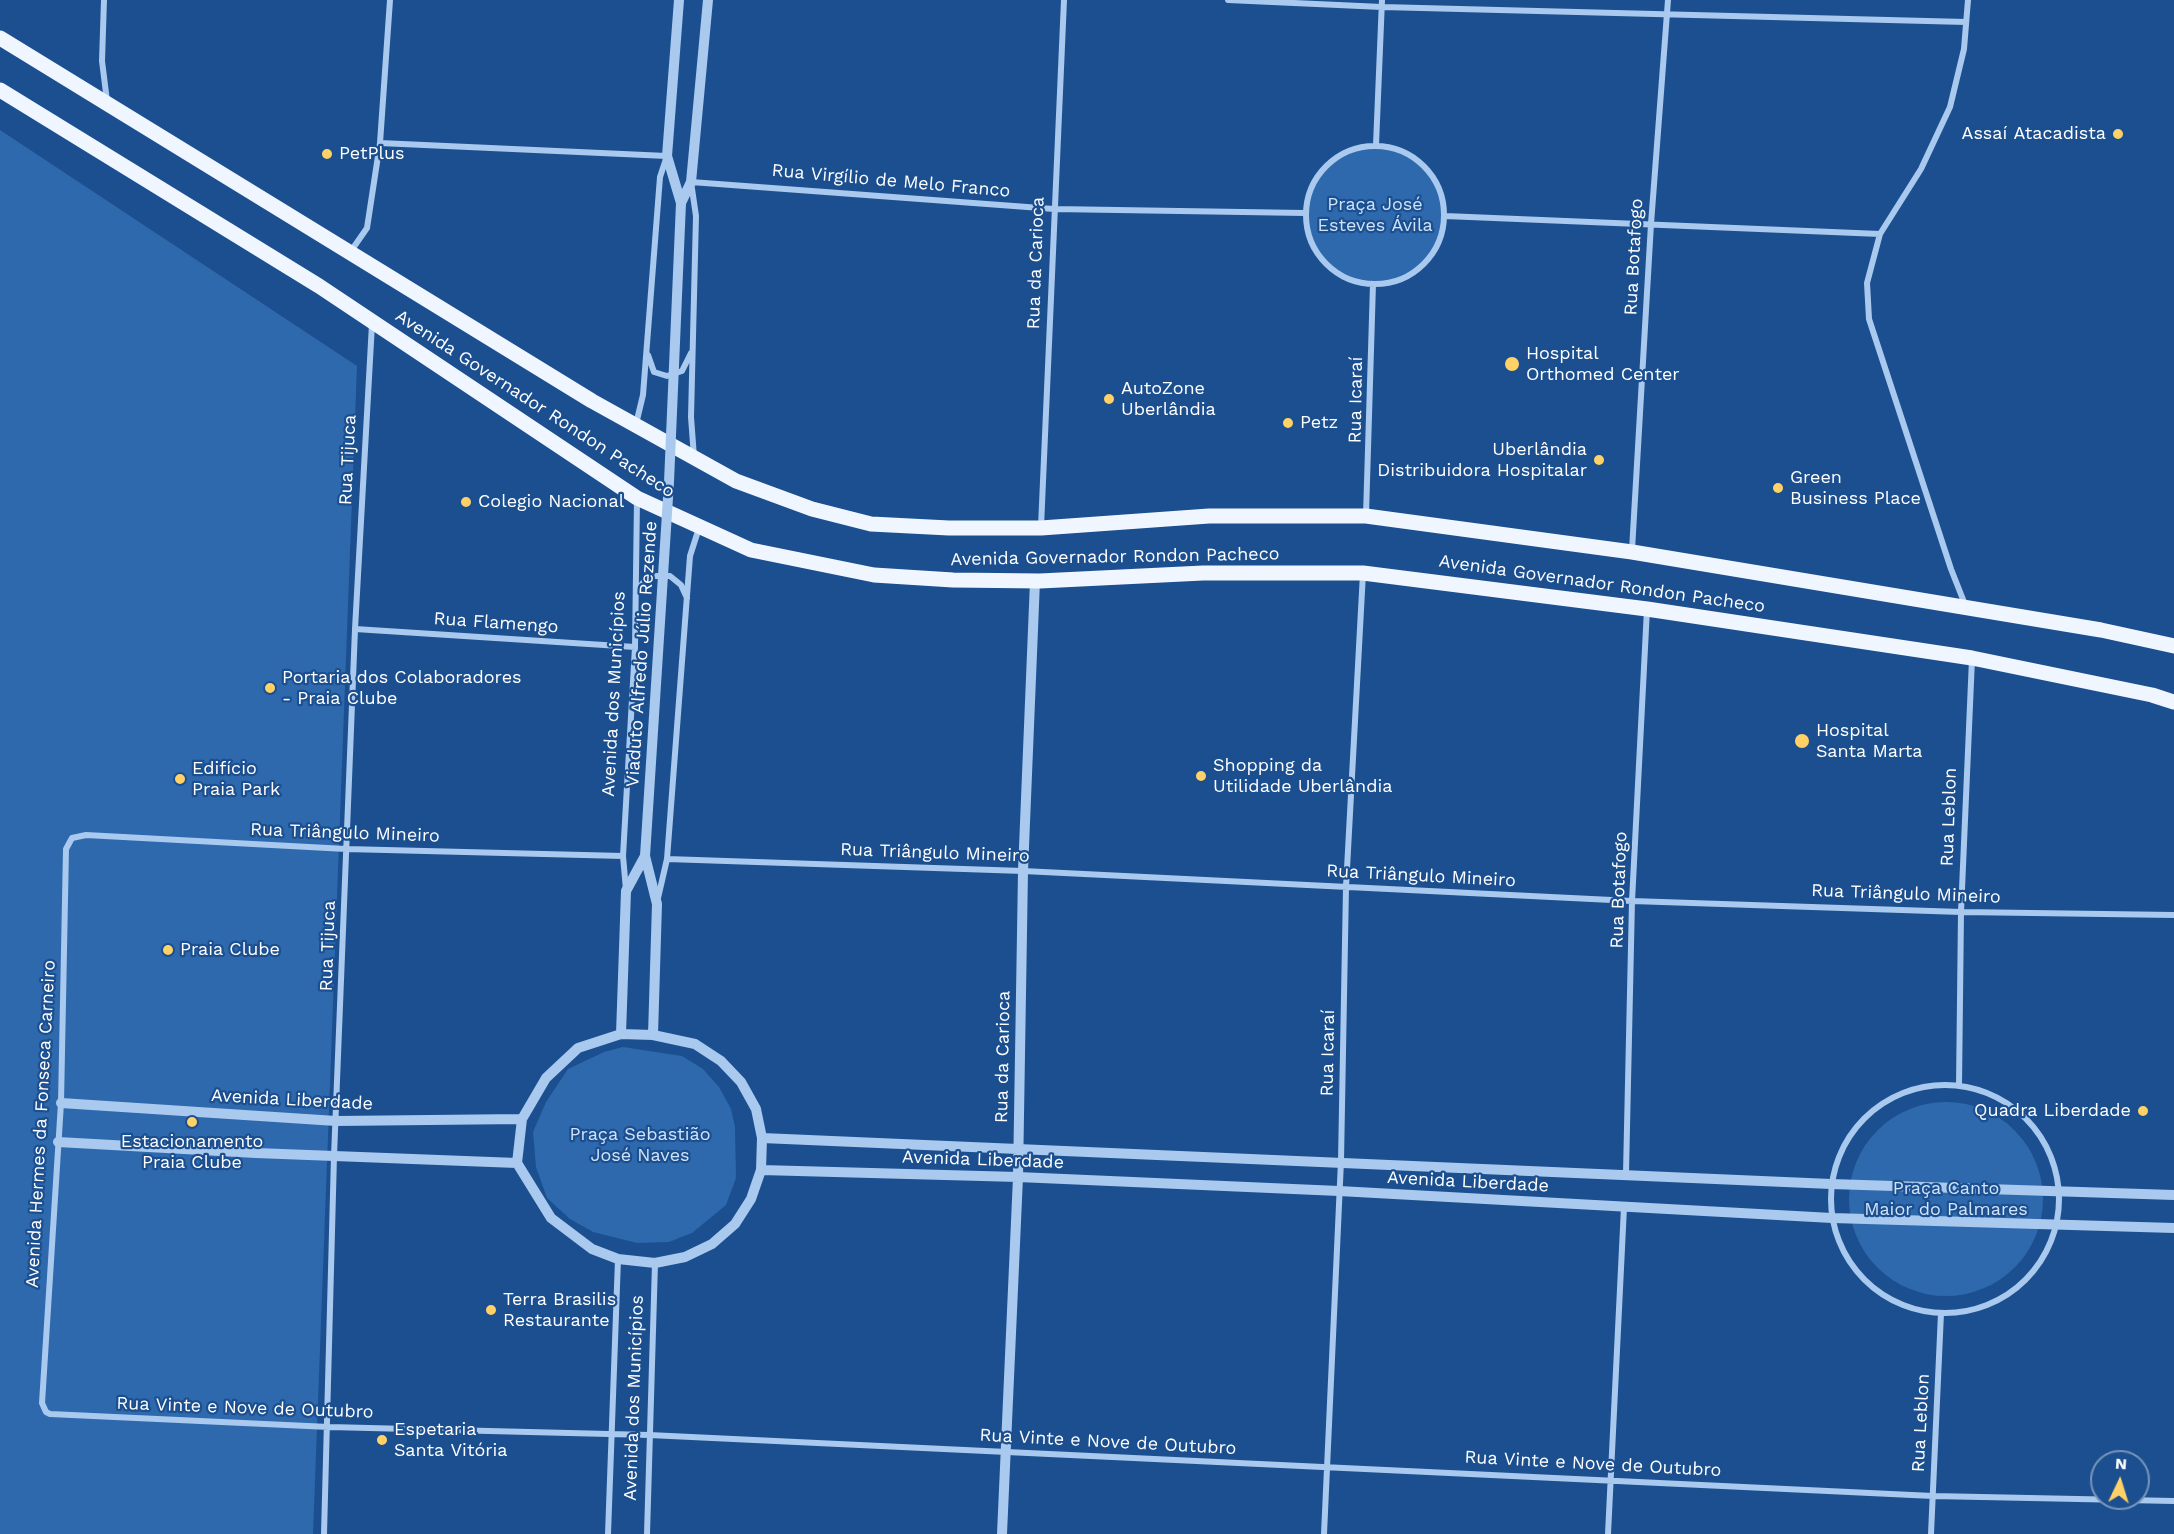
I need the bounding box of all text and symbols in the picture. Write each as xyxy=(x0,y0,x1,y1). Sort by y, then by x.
place label: Assaí Atacadista xyxy=(1962,123,2106,145)
marker: Assaí Atacadista xyxy=(2111,127,2125,141)
place label: PetPlus xyxy=(339,143,405,165)
marker: PetPlus xyxy=(320,147,334,161)
street label: Rua Virgílio de Melo Franco xyxy=(771,160,1011,202)
park label: Praça José Esteves Ávila xyxy=(1317,194,1433,236)
street label: Rua da Carioca xyxy=(1023,196,1049,330)
street label: Rua Botafogo xyxy=(1620,198,1648,316)
street label: Avenida Governador Rondon Pacheco xyxy=(391,305,679,503)
place label: Hospital Orthomed Center xyxy=(1526,343,1680,386)
marker: Hospital Orthomed Center xyxy=(1503,355,1521,373)
street label: Rua Icaraí xyxy=(1344,356,1368,444)
place label: AutoZone Uberlândia xyxy=(1121,378,1216,420)
marker: AutoZone Uberlândia xyxy=(1102,392,1116,406)
place label: Petz xyxy=(1300,412,1338,434)
street label: Rua Tijuca xyxy=(335,414,361,506)
marker: Petz xyxy=(1281,416,1295,430)
place label: Uberlândia Distribuidora Hospitalar xyxy=(1377,439,1587,482)
marker: Uberlândia Distribuidora Hospitalar xyxy=(1592,453,1606,467)
place label: Green Business Place xyxy=(1790,467,1921,510)
marker: Green Business Place xyxy=(1771,481,1785,495)
place label: Colegio Nacional xyxy=(478,491,624,513)
marker: Colegio Nacional xyxy=(459,495,473,509)
street label: Viaduto Alfredo Júlio Rezende xyxy=(622,520,662,788)
street label: Avenida Governador Rondon Pacheco xyxy=(950,543,1280,571)
street label: Avenida Governador Rondon Pacheco xyxy=(1438,550,1766,618)
street label: Avenida dos Municípios xyxy=(598,591,630,797)
street label: Rua Flamengo xyxy=(433,608,559,638)
place label: Portaria dos Colaboradores - Praia Clube xyxy=(282,667,522,710)
marker: Portaria dos Colaboradores - Praia Clube xyxy=(263,681,277,695)
place label: Hospital Santa Marta xyxy=(1816,720,1922,762)
marker: Hospital Santa Marta xyxy=(1793,732,1811,750)
place label: Shopping da Utilidade Uberlândia xyxy=(1213,755,1392,798)
place label: Edifício Praia Park xyxy=(192,758,280,800)
street label: Rua Leblon xyxy=(1936,767,1962,867)
marker: Shopping da Utilidade Uberlândia xyxy=(1194,769,1208,783)
marker: Edifício Praia Park xyxy=(173,772,187,786)
street label: Rua Triângulo Mineiro xyxy=(250,819,440,847)
street label: Rua Botafogo xyxy=(1606,831,1632,949)
street label: Rua Triângulo Mineiro xyxy=(840,839,1030,867)
street label: Rua Triângulo Mineiro xyxy=(1326,860,1516,892)
street label: Rua Triângulo Mineiro xyxy=(1811,880,2001,908)
street label: Rua Tijuca xyxy=(316,900,340,992)
place label: Praia Clube xyxy=(180,939,280,961)
marker: Praia Clube xyxy=(161,943,175,957)
street label: Avenida Hermes da Fonseca Carneiro xyxy=(22,959,60,1289)
street label: Rua da Carioca xyxy=(991,991,1015,1123)
street label: Rua Icaraí xyxy=(1316,1009,1340,1097)
street label: Avenida Liberdade xyxy=(211,1085,373,1115)
place label: Quadra Liberdade xyxy=(1974,1100,2131,1122)
marker: Quadra Liberdade xyxy=(2136,1104,2150,1118)
marker: Estacionamento Praia Clube xyxy=(185,1115,199,1129)
park label: Praça Sebastião José Naves xyxy=(570,1124,710,1166)
place label: Estacionamento Praia Clube xyxy=(121,1131,263,1174)
street label: Avenida Liberdade xyxy=(902,1146,1064,1174)
street label: Avenida Liberdade xyxy=(1387,1167,1549,1197)
park label: Praça Canto Maior do Palmares xyxy=(1864,1178,2028,1220)
place label: Terra Brasilis Restaurante xyxy=(503,1289,616,1332)
street label: Avenida dos Municípios xyxy=(620,1295,648,1501)
marker: Terra Brasilis Restaurante xyxy=(484,1303,498,1317)
street label: Rua Leblon xyxy=(1908,1373,1934,1473)
street label: Rua Vinte e Nove de Outubro xyxy=(116,1393,374,1423)
place label: Espetaria Santa Vitória xyxy=(394,1419,508,1462)
street label: Rua Vinte e Nove de Outubro xyxy=(979,1424,1237,1460)
marker: Espetaria Santa Vitória xyxy=(375,1433,389,1447)
street label: Rua Vinte e Nove de Outubro xyxy=(1464,1446,1722,1482)
north arrow xyxy=(2090,1450,2150,1510)
text: N xyxy=(2115,1454,2128,1473)

